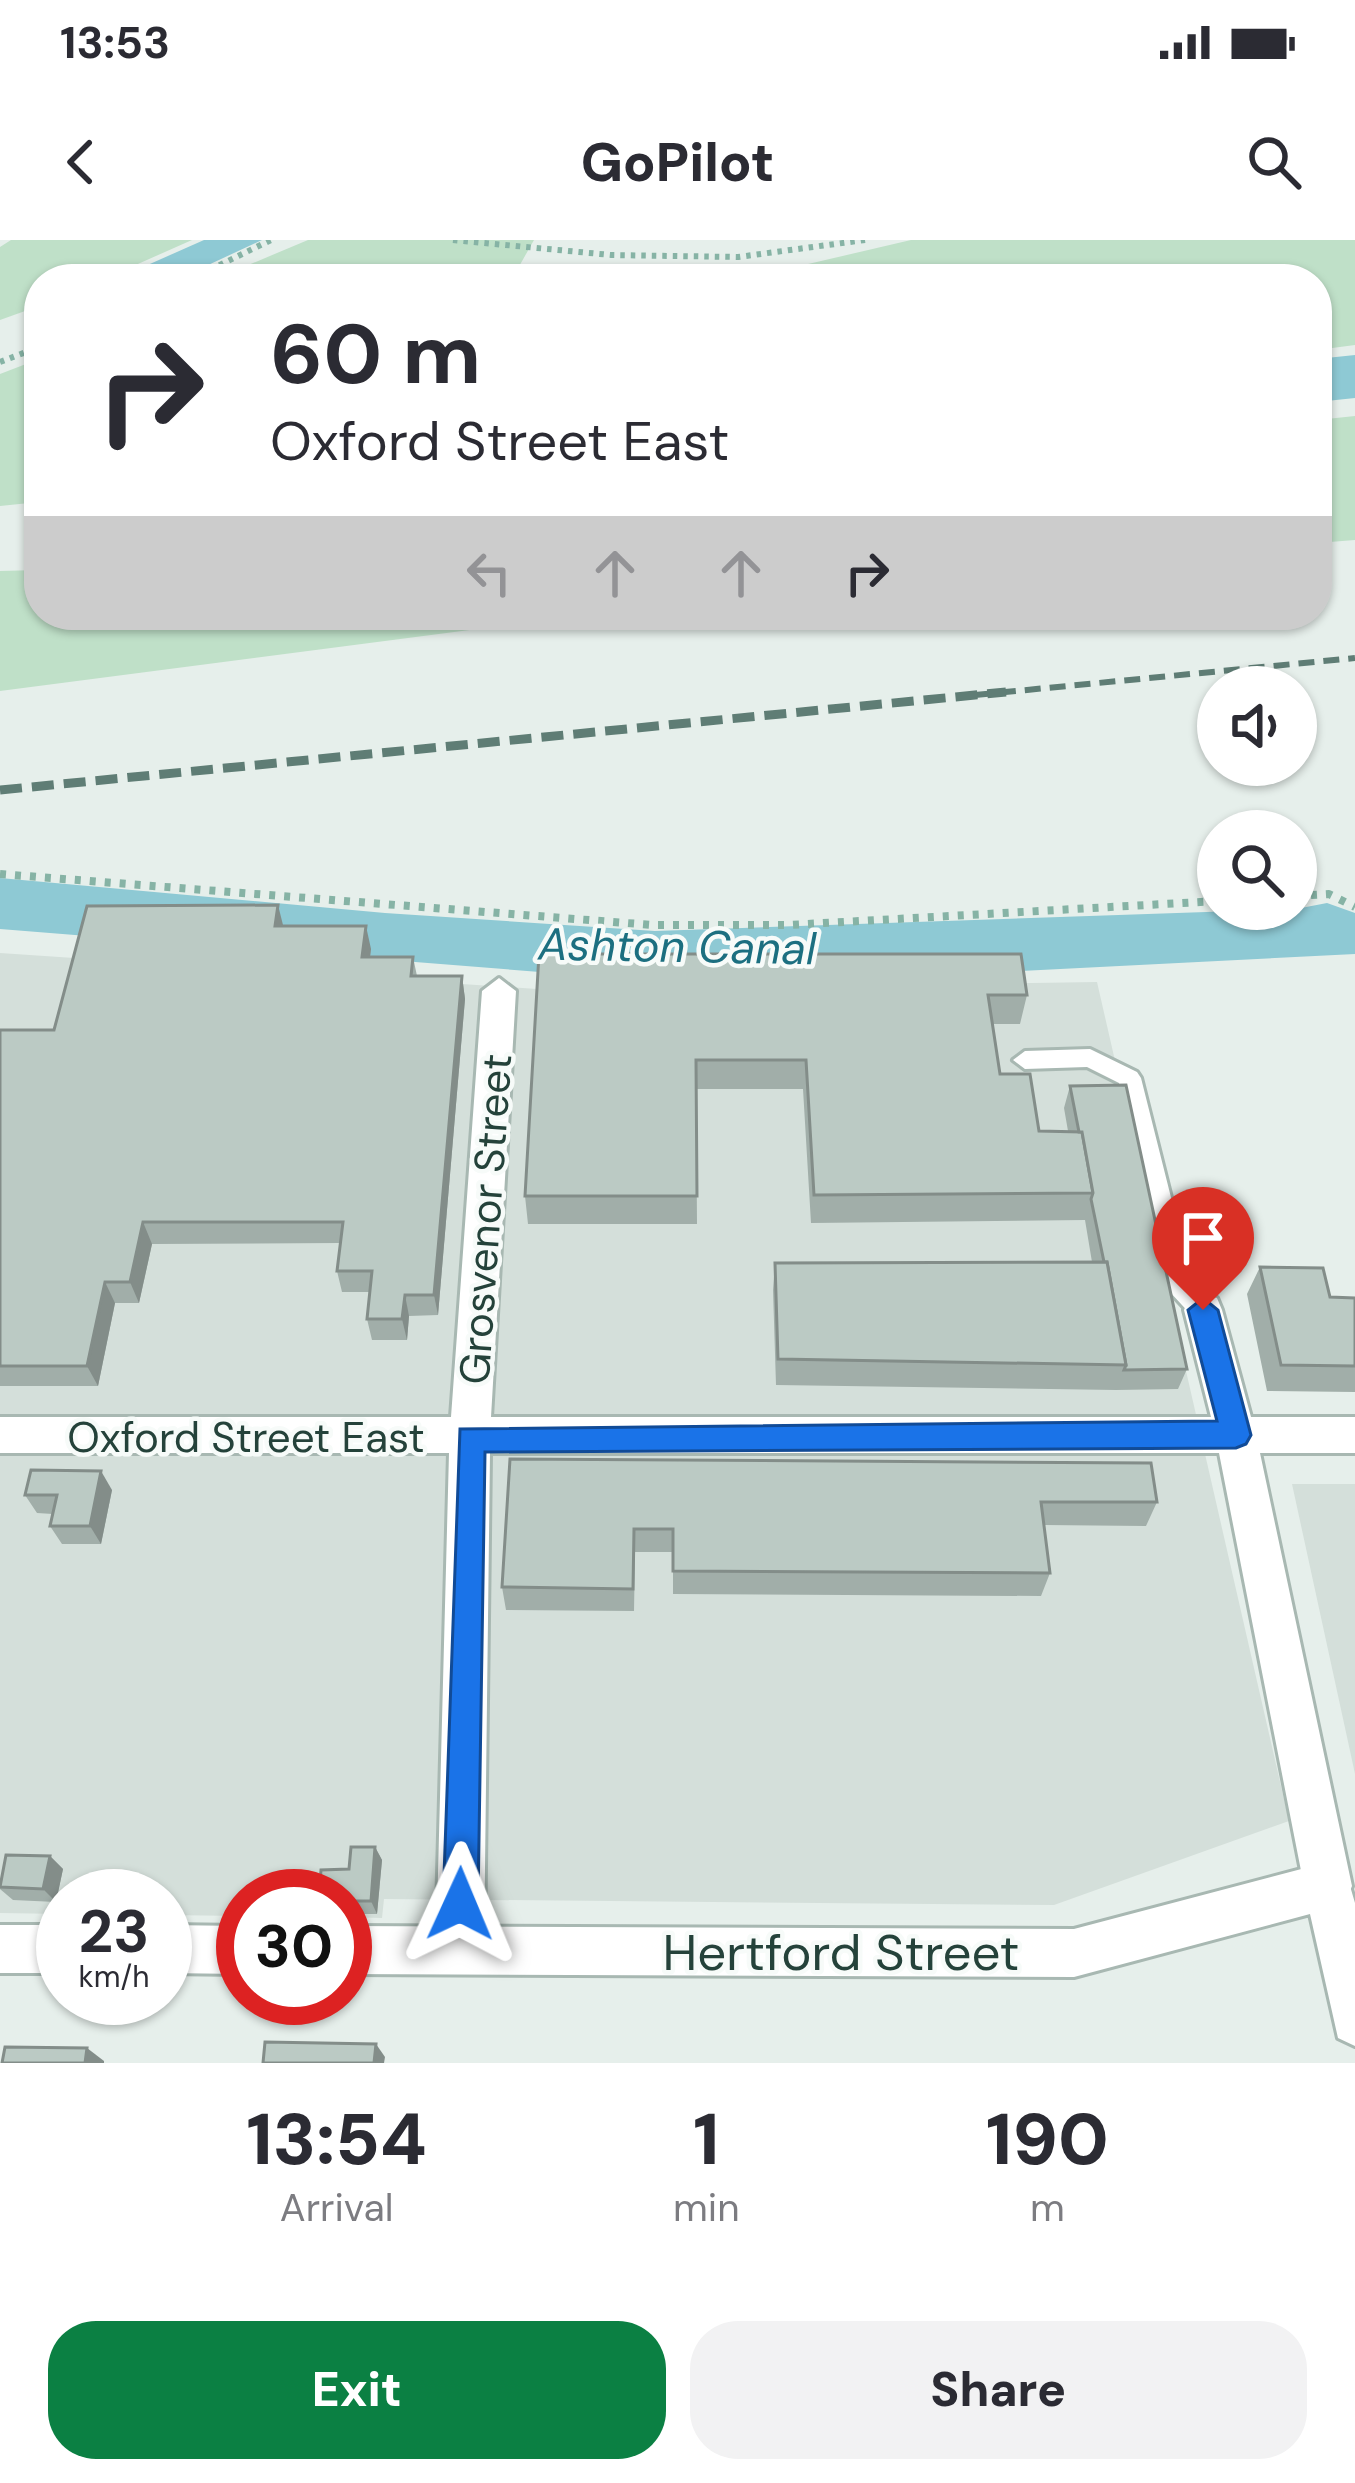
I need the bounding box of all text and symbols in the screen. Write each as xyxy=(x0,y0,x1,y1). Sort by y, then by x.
text: 13:53 xyxy=(60,13,170,72)
text: GoPilot xyxy=(581,127,774,198)
icon: back xyxy=(48,129,114,195)
icon: search xyxy=(1241,129,1307,195)
text: 60 m xyxy=(270,300,481,409)
icon: right xyxy=(72,312,228,468)
text: Oxford Street East xyxy=(270,406,729,477)
icon: left xyxy=(456,540,522,606)
icon: ahead xyxy=(582,540,648,606)
icon: ahead xyxy=(708,540,774,606)
icon: right xyxy=(834,540,900,606)
map controls xyxy=(1197,666,1317,930)
button: sound xyxy=(1197,666,1317,786)
button: search xyxy=(1197,810,1317,930)
water label: Ashton Canal xyxy=(536,915,818,978)
street label: Grosvenor Street xyxy=(447,1052,524,1386)
pin xyxy=(1152,1187,1254,1310)
icon: arrive xyxy=(1170,1205,1236,1271)
street label: Oxford Street East xyxy=(67,1410,425,1465)
position arrow xyxy=(397,1841,523,1967)
speed limit sign: 30 xyxy=(216,1869,372,2025)
text: 23 xyxy=(79,1892,149,1971)
street label: Hertford Street xyxy=(662,1919,1020,1986)
text: km/h xyxy=(79,1957,149,1996)
text: 13:54 xyxy=(246,2093,427,2186)
text: 1 xyxy=(693,2093,720,2186)
text: 190 xyxy=(986,2093,1109,2186)
text: Arrival xyxy=(280,2182,393,2233)
text: min xyxy=(673,2182,740,2233)
text: m xyxy=(1030,2182,1065,2233)
button: Exit xyxy=(48,2321,666,2459)
button: Share xyxy=(690,2321,1307,2459)

